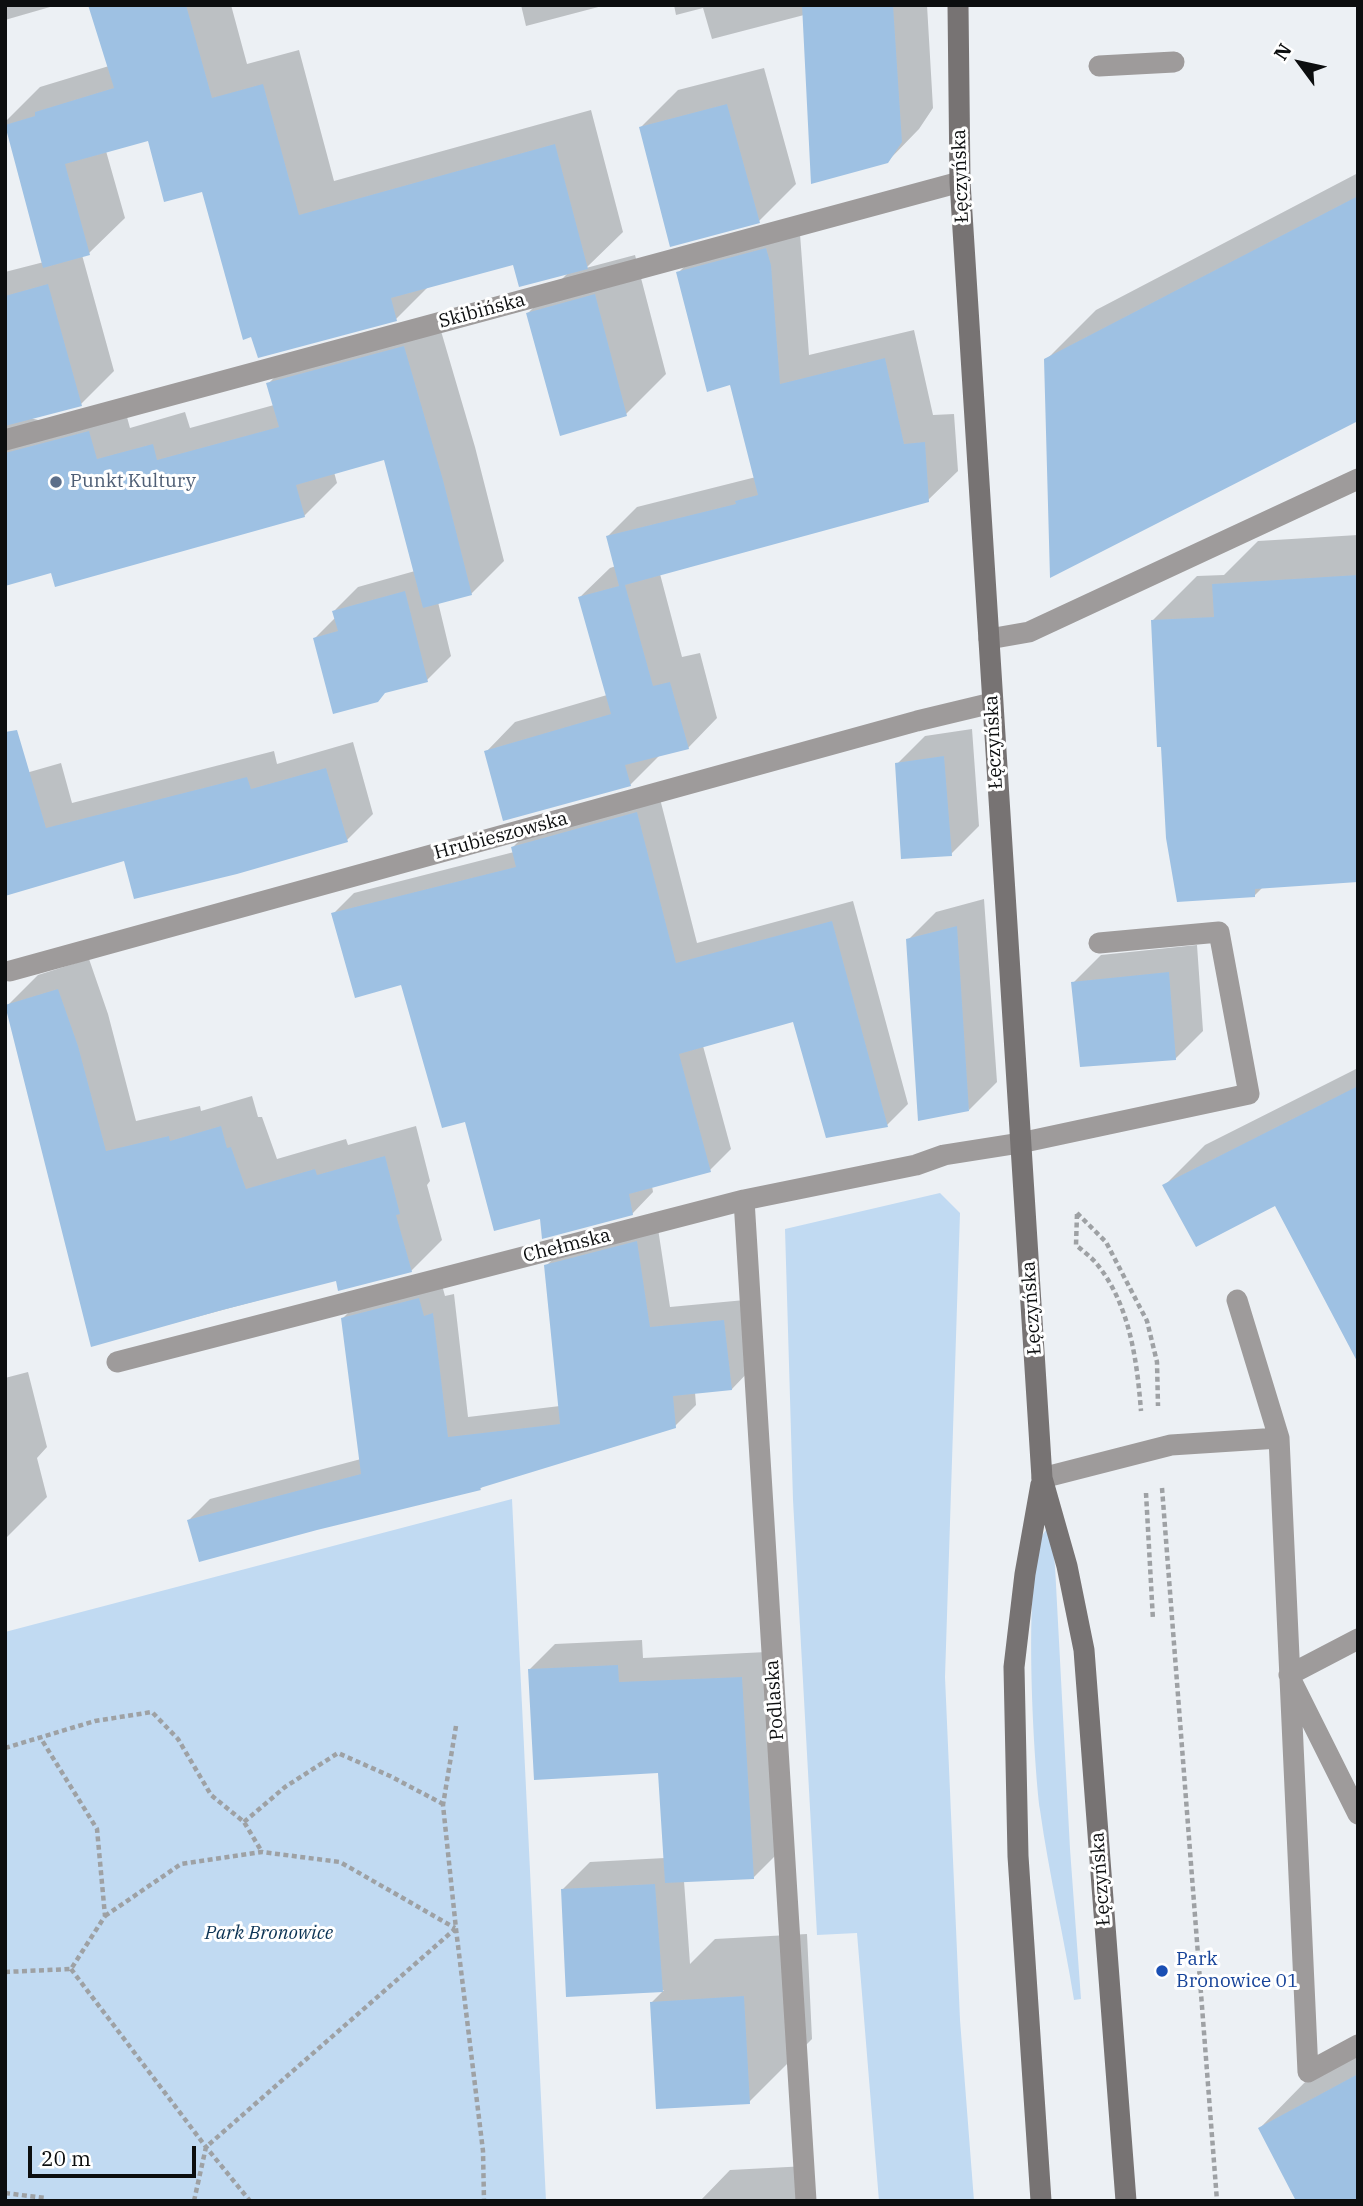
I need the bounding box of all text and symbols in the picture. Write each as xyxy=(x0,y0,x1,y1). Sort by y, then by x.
north arrow xyxy=(1265,28,1335,98)
text: N xyxy=(1268,39,1297,64)
street label: Łęczyńska xyxy=(948,129,974,223)
street label: Skibińska xyxy=(436,289,528,333)
place label: Punkt Kultury xyxy=(70,471,196,493)
marker: Punkt Kultury xyxy=(48,474,64,490)
street label: Łęczyńska xyxy=(980,694,1008,790)
street label: Hrubieszowska xyxy=(432,807,570,865)
street label: Chełmska xyxy=(521,1224,613,1268)
street label: Łęczyńska xyxy=(1017,1260,1047,1356)
street label: Podlaska xyxy=(761,1659,789,1741)
street label: Łęczyńska xyxy=(1086,1831,1116,1927)
park label: Park Bronowice xyxy=(205,1923,333,1945)
place label: Park Bronowice 01 xyxy=(1176,1949,1298,1993)
marker: Park Bronowice 01 xyxy=(1154,1963,1170,1979)
scale bar xyxy=(32,2132,200,2176)
text: 20 m xyxy=(41,2144,91,2172)

